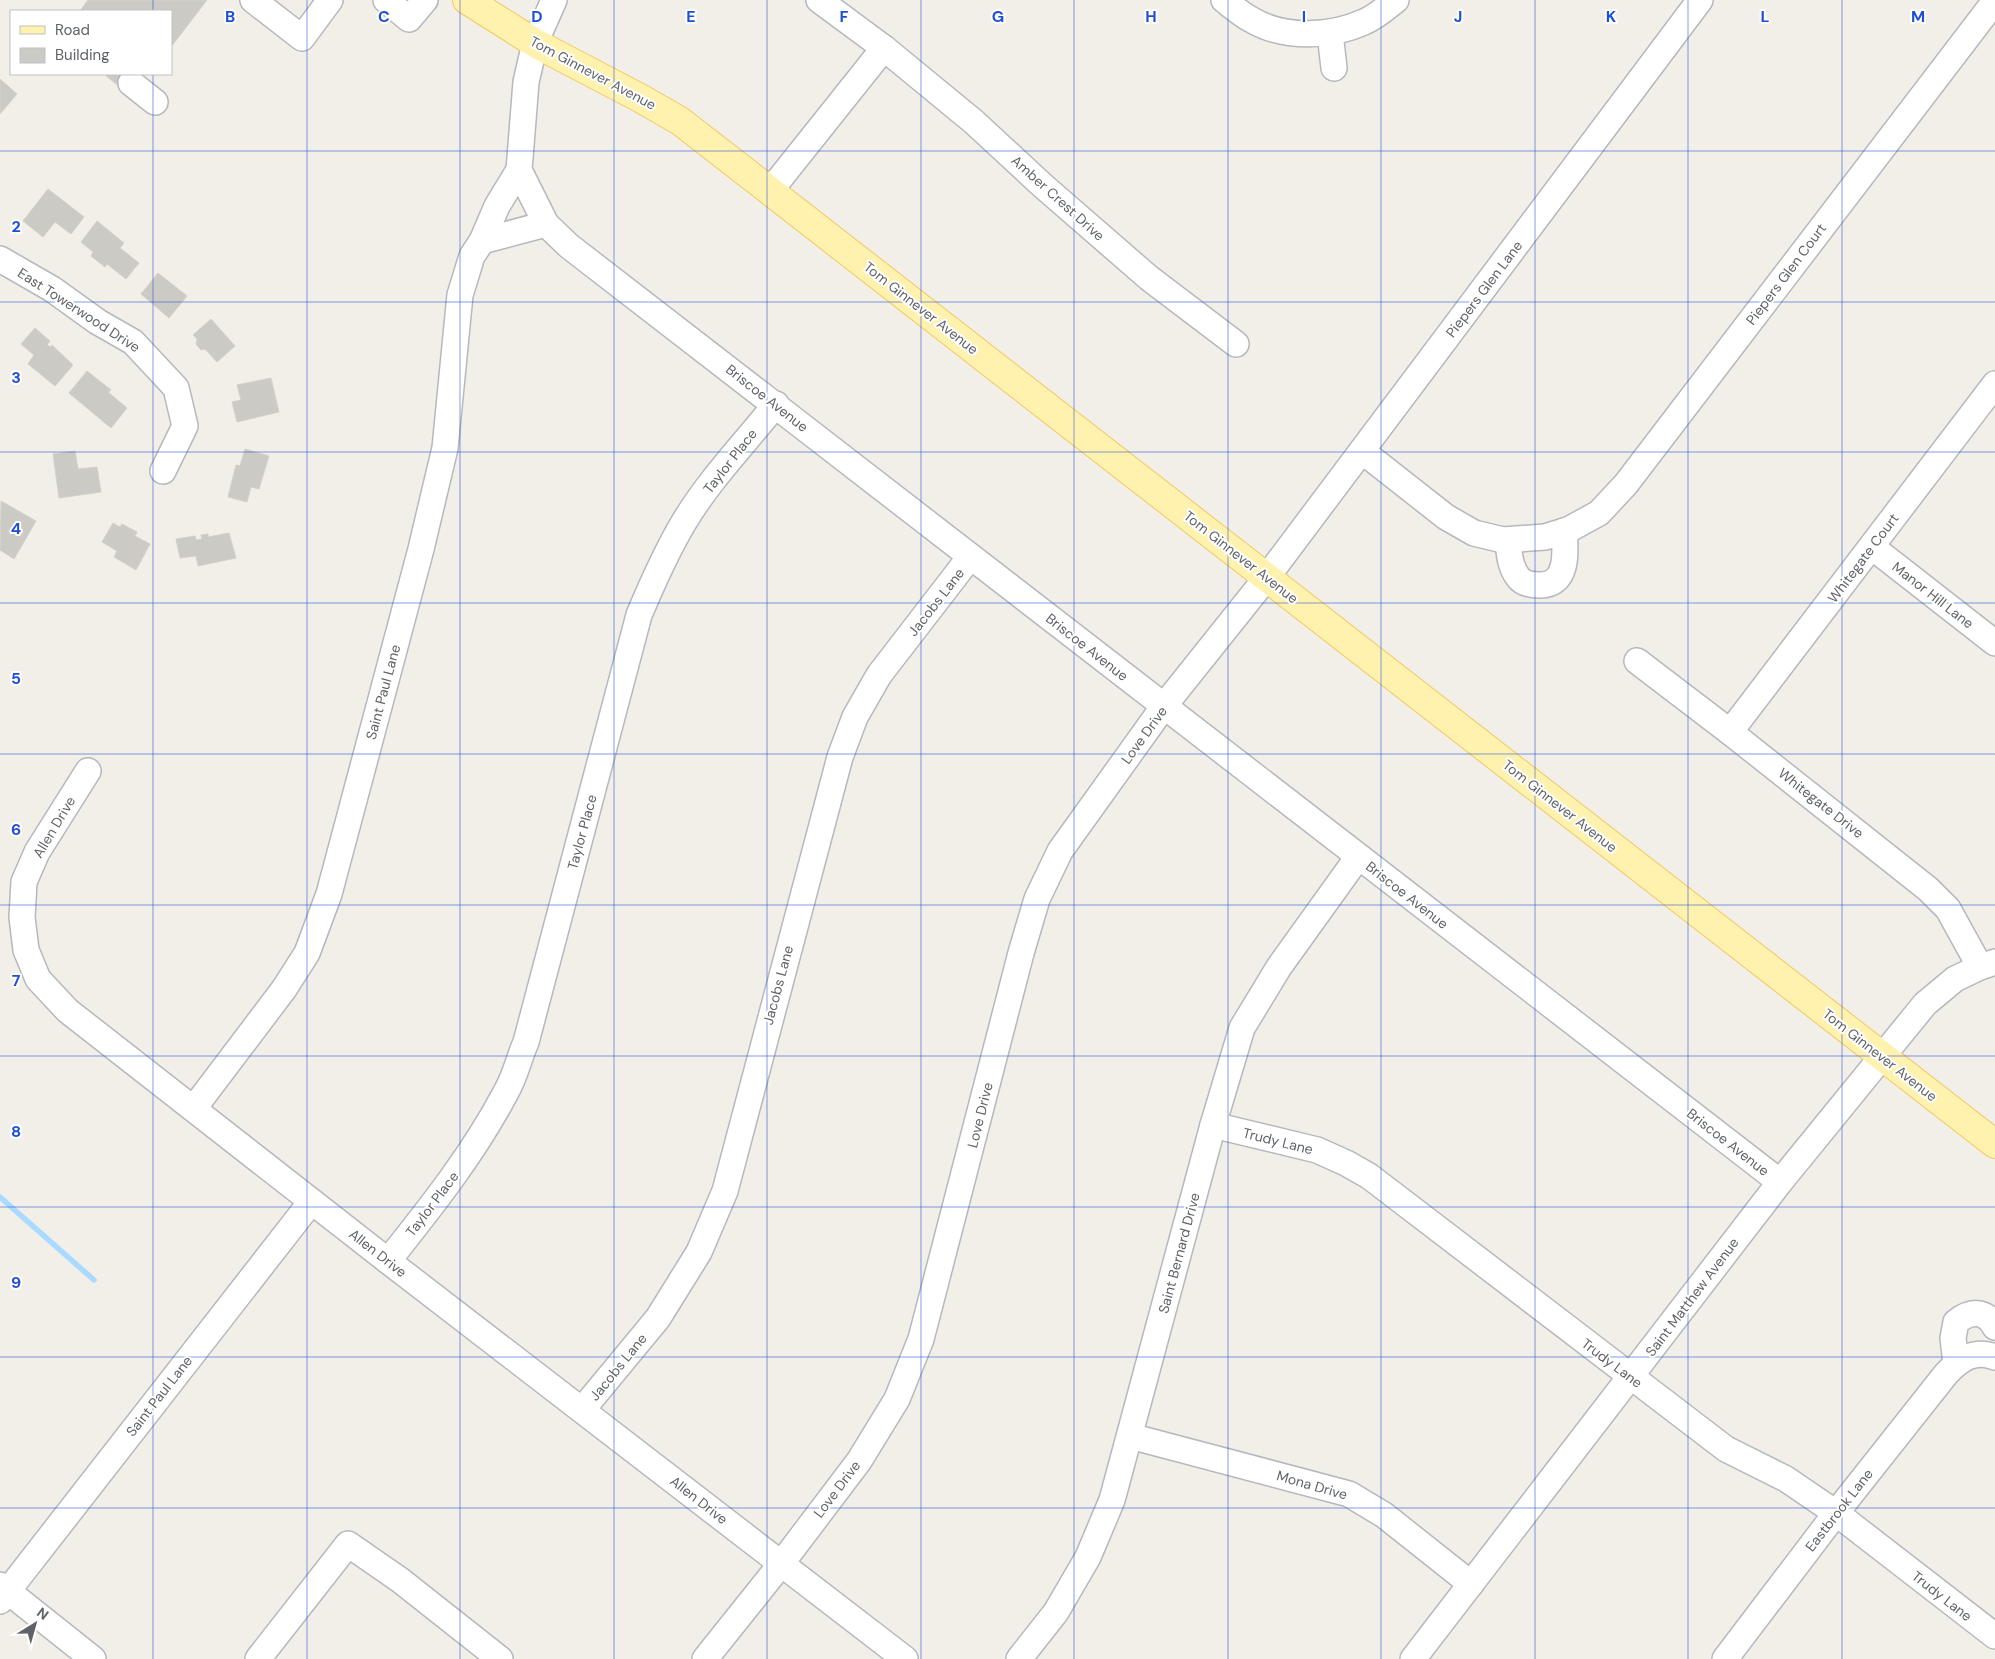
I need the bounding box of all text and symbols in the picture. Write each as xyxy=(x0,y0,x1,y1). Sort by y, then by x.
text: B xyxy=(225,6,235,27)
text: C xyxy=(378,6,390,27)
text: D xyxy=(531,6,543,27)
text: E xyxy=(686,6,696,27)
text: F xyxy=(840,6,849,27)
text: G xyxy=(992,6,1004,27)
text: H xyxy=(1145,6,1157,27)
text: I xyxy=(1302,6,1306,27)
text: J xyxy=(1454,6,1462,27)
text: K xyxy=(1606,6,1617,27)
text: L xyxy=(1761,6,1770,27)
text: M xyxy=(1911,6,1925,27)
legend xyxy=(10,10,172,75)
text: Road xyxy=(55,20,90,40)
street label: Tom Ginnever Avenue xyxy=(527,32,659,114)
text: Building xyxy=(55,45,110,65)
street label: Amber Crest Drive xyxy=(1008,151,1108,245)
text: 2 xyxy=(11,216,21,237)
street label: Piepers Glen Court xyxy=(1742,220,1830,328)
street label: Piepers Glen Lane xyxy=(1442,237,1526,341)
street label: Tom Ginnever Avenue xyxy=(860,258,982,358)
street label: East Towerwood Drive xyxy=(14,264,144,356)
street label: Briscoe Avenue xyxy=(722,360,812,436)
text: 3 xyxy=(11,367,21,388)
street label: Taylor Place xyxy=(699,425,761,497)
street label: Tom Ginnever Avenue xyxy=(1180,507,1302,607)
street label: Whitegate Court xyxy=(1823,510,1903,606)
text: 4 xyxy=(11,518,21,539)
street label: Manor Hill Lane xyxy=(1889,558,1977,632)
street label: Jacobs Lane xyxy=(904,564,968,640)
street label: Briscoe Avenue xyxy=(1042,609,1132,685)
street label: Saint Paul Lane xyxy=(362,642,404,741)
text: 5 xyxy=(11,668,21,689)
street label: Love Drive xyxy=(1117,703,1171,767)
street label: Tom Ginnever Avenue xyxy=(1499,756,1621,856)
street label: Whitegate Drive xyxy=(1775,764,1867,842)
street label: Taylor Place xyxy=(563,792,601,872)
street label: Allen Drive xyxy=(29,793,79,861)
text: 6 xyxy=(11,819,21,840)
street label: Briscoe Avenue xyxy=(1362,857,1452,933)
street label: Jacobs Lane xyxy=(759,943,797,1027)
text: 7 xyxy=(12,970,21,991)
street label: Tom Ginnever Avenue xyxy=(1819,1005,1941,1105)
street label: Love Drive xyxy=(963,1080,997,1150)
street label: Briscoe Avenue xyxy=(1683,1104,1773,1180)
text: 8 xyxy=(11,1121,21,1142)
street label: Trudy Lane xyxy=(1241,1124,1315,1158)
street label: Taylor Place xyxy=(402,1168,462,1240)
street label: Saint Bernard Drive xyxy=(1154,1191,1204,1315)
street label: Allen Drive xyxy=(346,1225,411,1281)
street label: Saint Matthew Avenue xyxy=(1641,1234,1743,1360)
text: 9 xyxy=(11,1272,21,1293)
street label: Jacobs Lane xyxy=(585,1330,651,1404)
street label: Trudy Lane xyxy=(1578,1334,1646,1392)
street label: Saint Paul Lane xyxy=(122,1352,196,1440)
street label: Love Drive xyxy=(810,1457,864,1521)
street label: Eastbrook Lane xyxy=(1801,1465,1877,1555)
street label: Mona Drive xyxy=(1275,1466,1349,1504)
street label: Allen Drive xyxy=(667,1472,732,1528)
street label: Trudy Lane xyxy=(1908,1567,1976,1625)
north arrow xyxy=(10,1599,60,1649)
text: N xyxy=(33,1603,52,1624)

